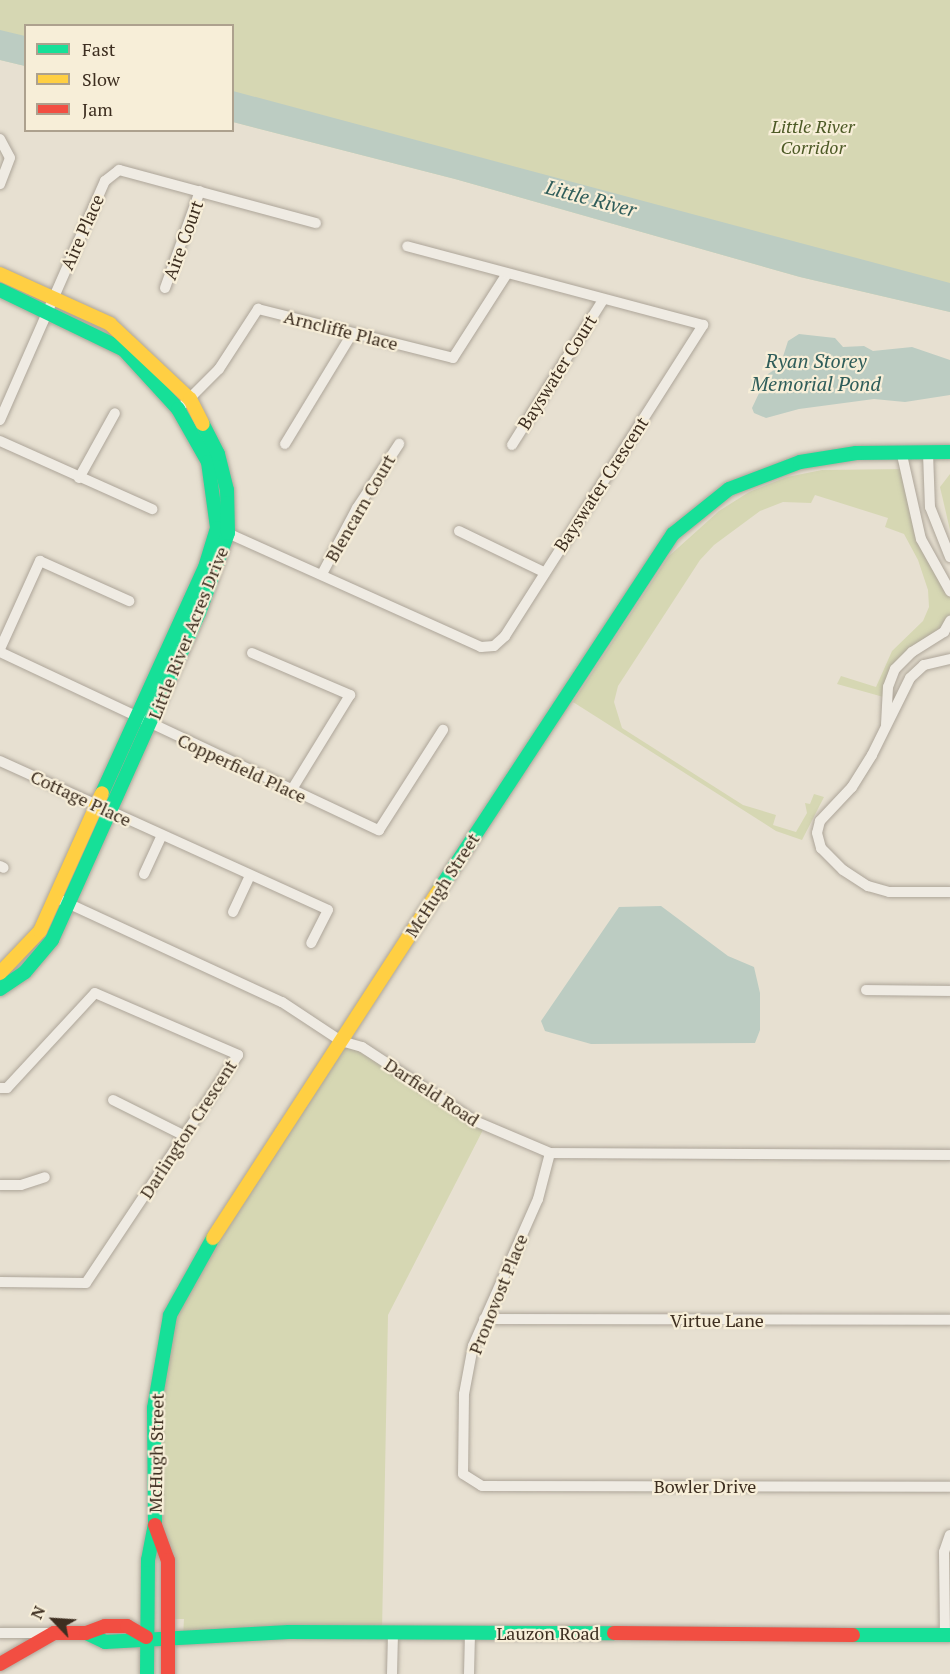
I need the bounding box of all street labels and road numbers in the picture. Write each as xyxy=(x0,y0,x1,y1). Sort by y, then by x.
street label: Aire Place xyxy=(56,191,108,273)
street label: Aire Court xyxy=(159,197,207,283)
street label: Arncliffe Place xyxy=(282,305,400,355)
street label: Bayswater Court xyxy=(513,311,601,433)
street label: Bayswater Crescent xyxy=(549,413,653,555)
street label: Blencarn Court xyxy=(320,450,400,566)
street label: Little River Acres Drive xyxy=(143,543,233,723)
street label: Copperfield Place xyxy=(174,729,310,807)
street label: Cottage Place xyxy=(27,765,135,831)
street label: McHugh Street xyxy=(400,829,484,941)
street label: Darfield Road xyxy=(381,1053,483,1131)
street label: Darlington Crescent xyxy=(135,1055,241,1203)
street label: Pronovost Place xyxy=(464,1231,532,1357)
street label: Virtue Lane xyxy=(670,1309,764,1331)
street label: McHugh Street xyxy=(144,1393,168,1513)
street label: Bowler Drive xyxy=(654,1475,756,1497)
street label: Lauzon Road xyxy=(496,1622,600,1644)

